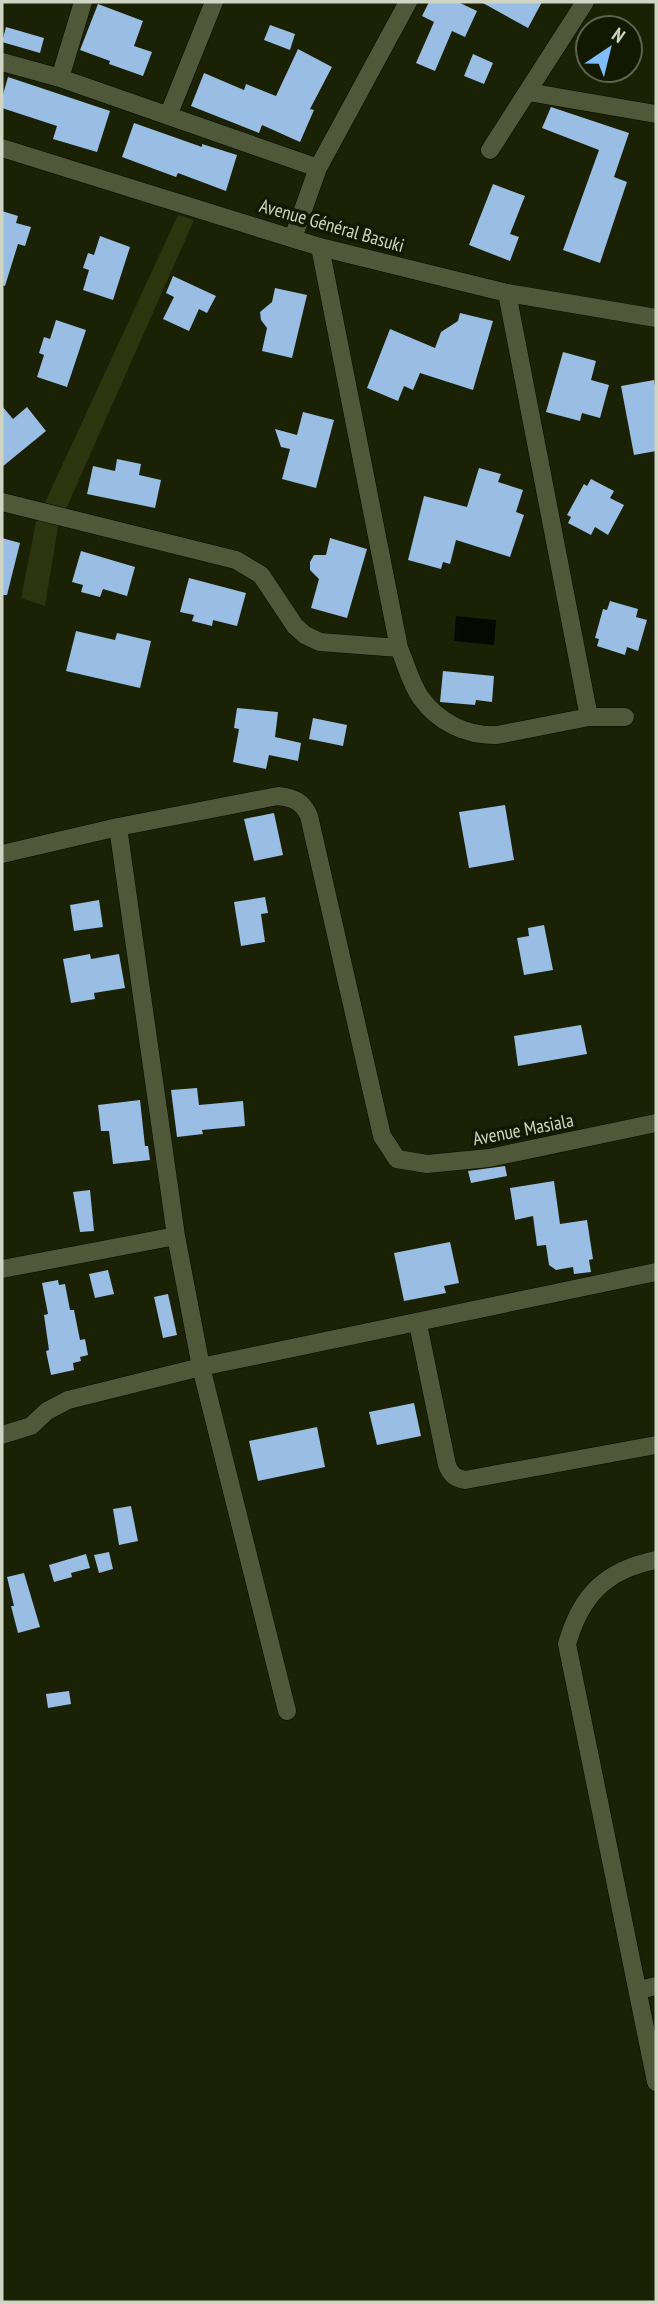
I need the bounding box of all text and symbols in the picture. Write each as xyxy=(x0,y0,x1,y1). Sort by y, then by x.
north arrow xyxy=(574,14,644,84)
text: N xyxy=(608,22,630,48)
street label: Avenue Général Basuki xyxy=(257,193,407,257)
street label: Avenue Masiala xyxy=(471,1107,575,1151)

